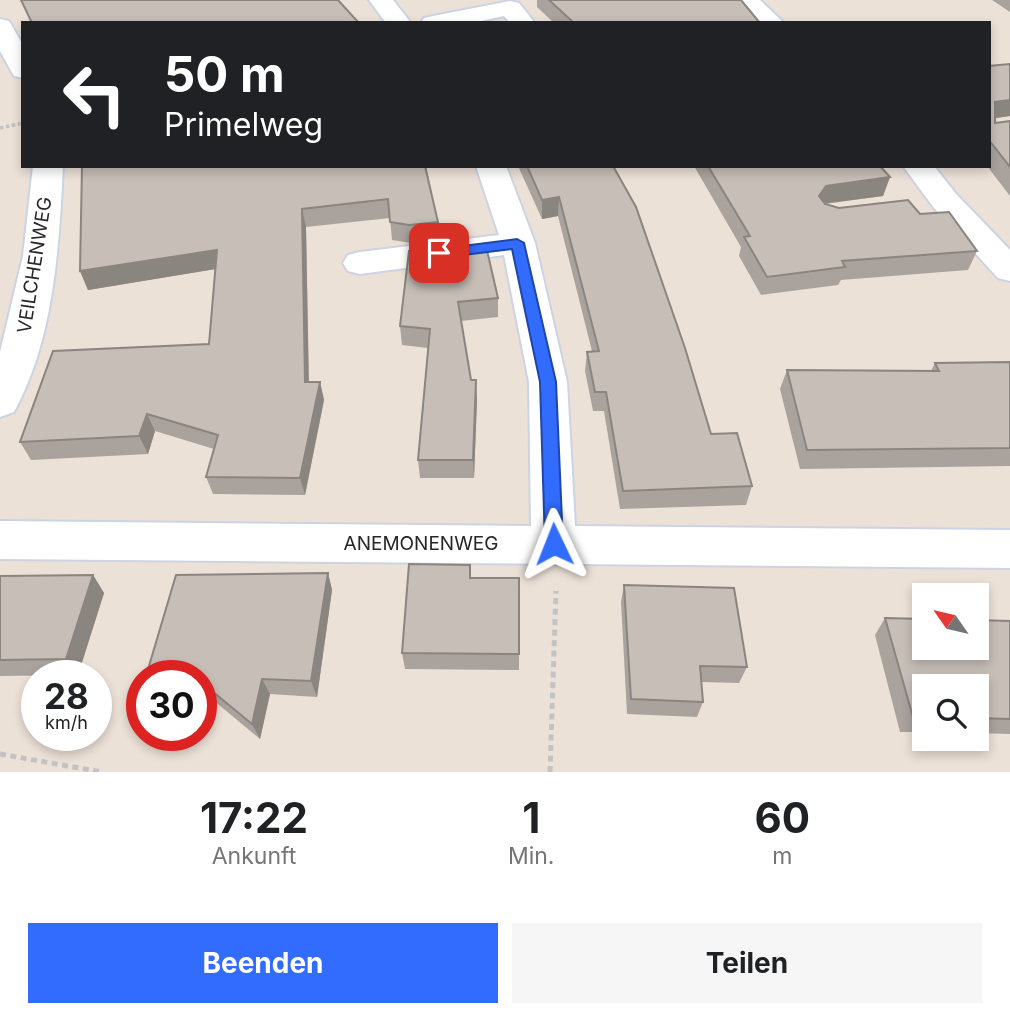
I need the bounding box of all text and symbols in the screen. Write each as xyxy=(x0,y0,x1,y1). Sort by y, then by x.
text: 50 m xyxy=(164,45,285,104)
icon: left xyxy=(49,49,140,140)
text: Primelweg xyxy=(164,105,323,144)
street label: VEILCHENWEG xyxy=(12,195,57,335)
pin xyxy=(409,223,469,283)
icon: arrive xyxy=(420,234,458,272)
position arrow xyxy=(517,507,591,581)
street label: ANEMONENWEG xyxy=(344,532,498,555)
north arrow xyxy=(912,583,989,660)
map controls xyxy=(912,583,989,751)
speed limit sign: 30 xyxy=(126,660,217,751)
button: search xyxy=(912,674,989,751)
text: 28 xyxy=(44,675,89,717)
text: km/h xyxy=(45,712,88,733)
text: 17:22 xyxy=(200,792,308,843)
text: 1 xyxy=(522,792,540,843)
text: 60 xyxy=(754,792,810,843)
text: Ankunft xyxy=(212,842,296,870)
text: Min. xyxy=(508,842,555,870)
text: m xyxy=(772,842,792,870)
button: Beenden xyxy=(28,923,498,1003)
button: Teilen xyxy=(512,923,982,1003)

